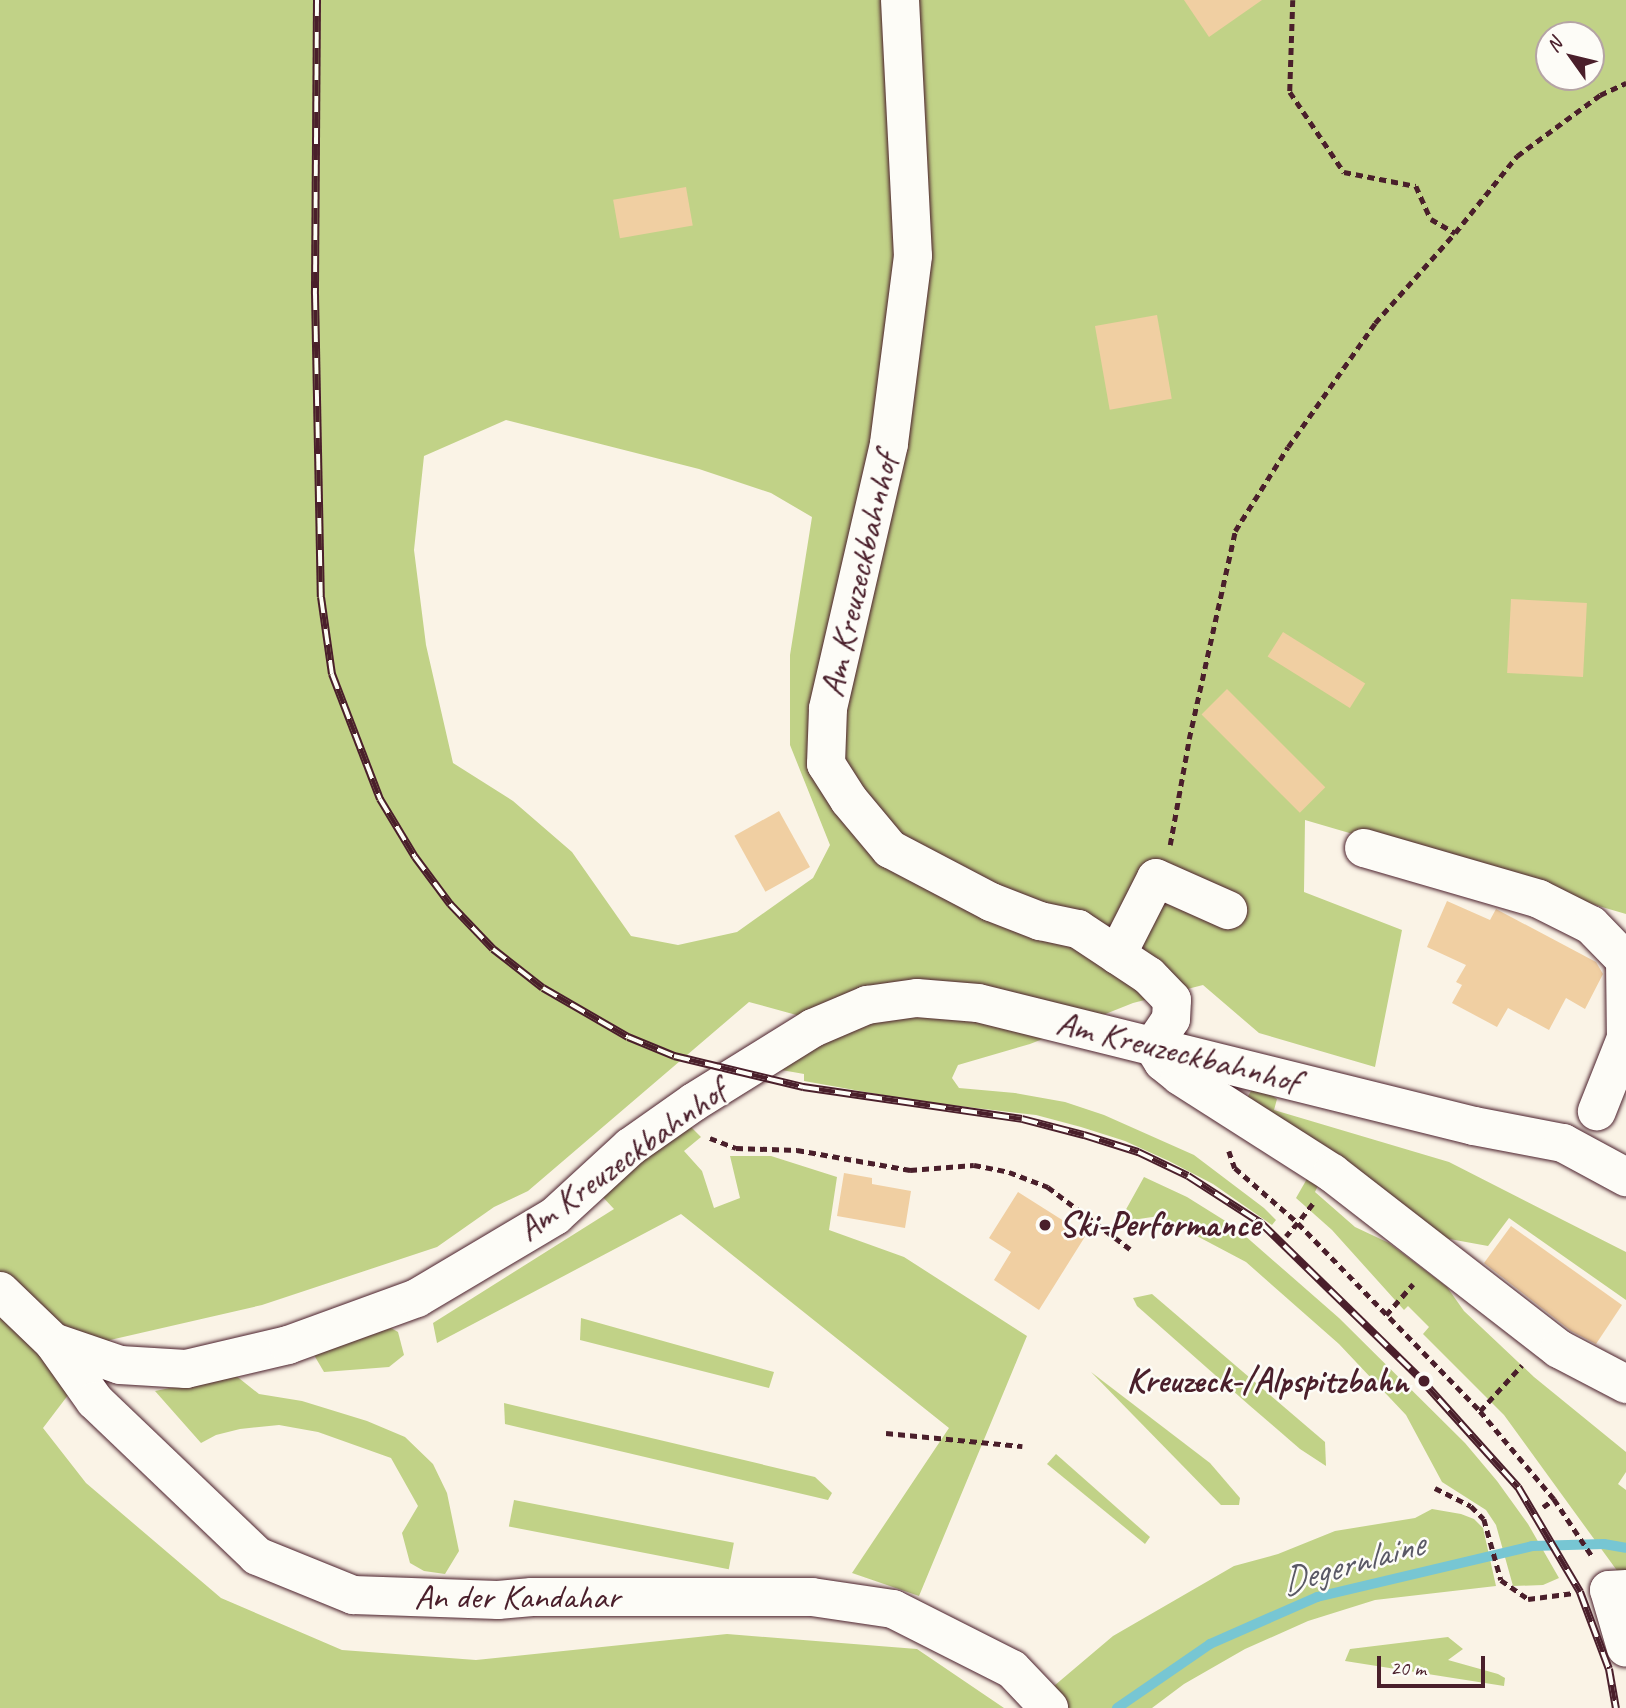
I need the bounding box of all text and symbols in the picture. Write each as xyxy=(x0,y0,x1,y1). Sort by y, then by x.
north arrow xyxy=(1535,21,1605,91)
text: N xyxy=(1541,34,1567,57)
street label: Am Kreuzeckbahnhof xyxy=(811,449,907,701)
street label: Am Kreuzeckbahnhof xyxy=(1052,1002,1304,1102)
street label: Am Kreuzeckbahnhof xyxy=(509,1070,735,1250)
place label: Ski-Performance xyxy=(1059,1204,1260,1246)
marker: Ski-Performance xyxy=(1037,1217,1053,1233)
place label: Kreuzeck-/Alpspitzbahn xyxy=(1126,1360,1408,1402)
marker: Kreuzeck-/Alpspitzbahn xyxy=(1414,1371,1434,1391)
water label: Degernlaine xyxy=(1276,1522,1428,1604)
street label: An der Kandahar xyxy=(414,1576,620,1618)
scale bar xyxy=(1381,1642,1490,1686)
text: 20 m xyxy=(1390,1655,1426,1681)

